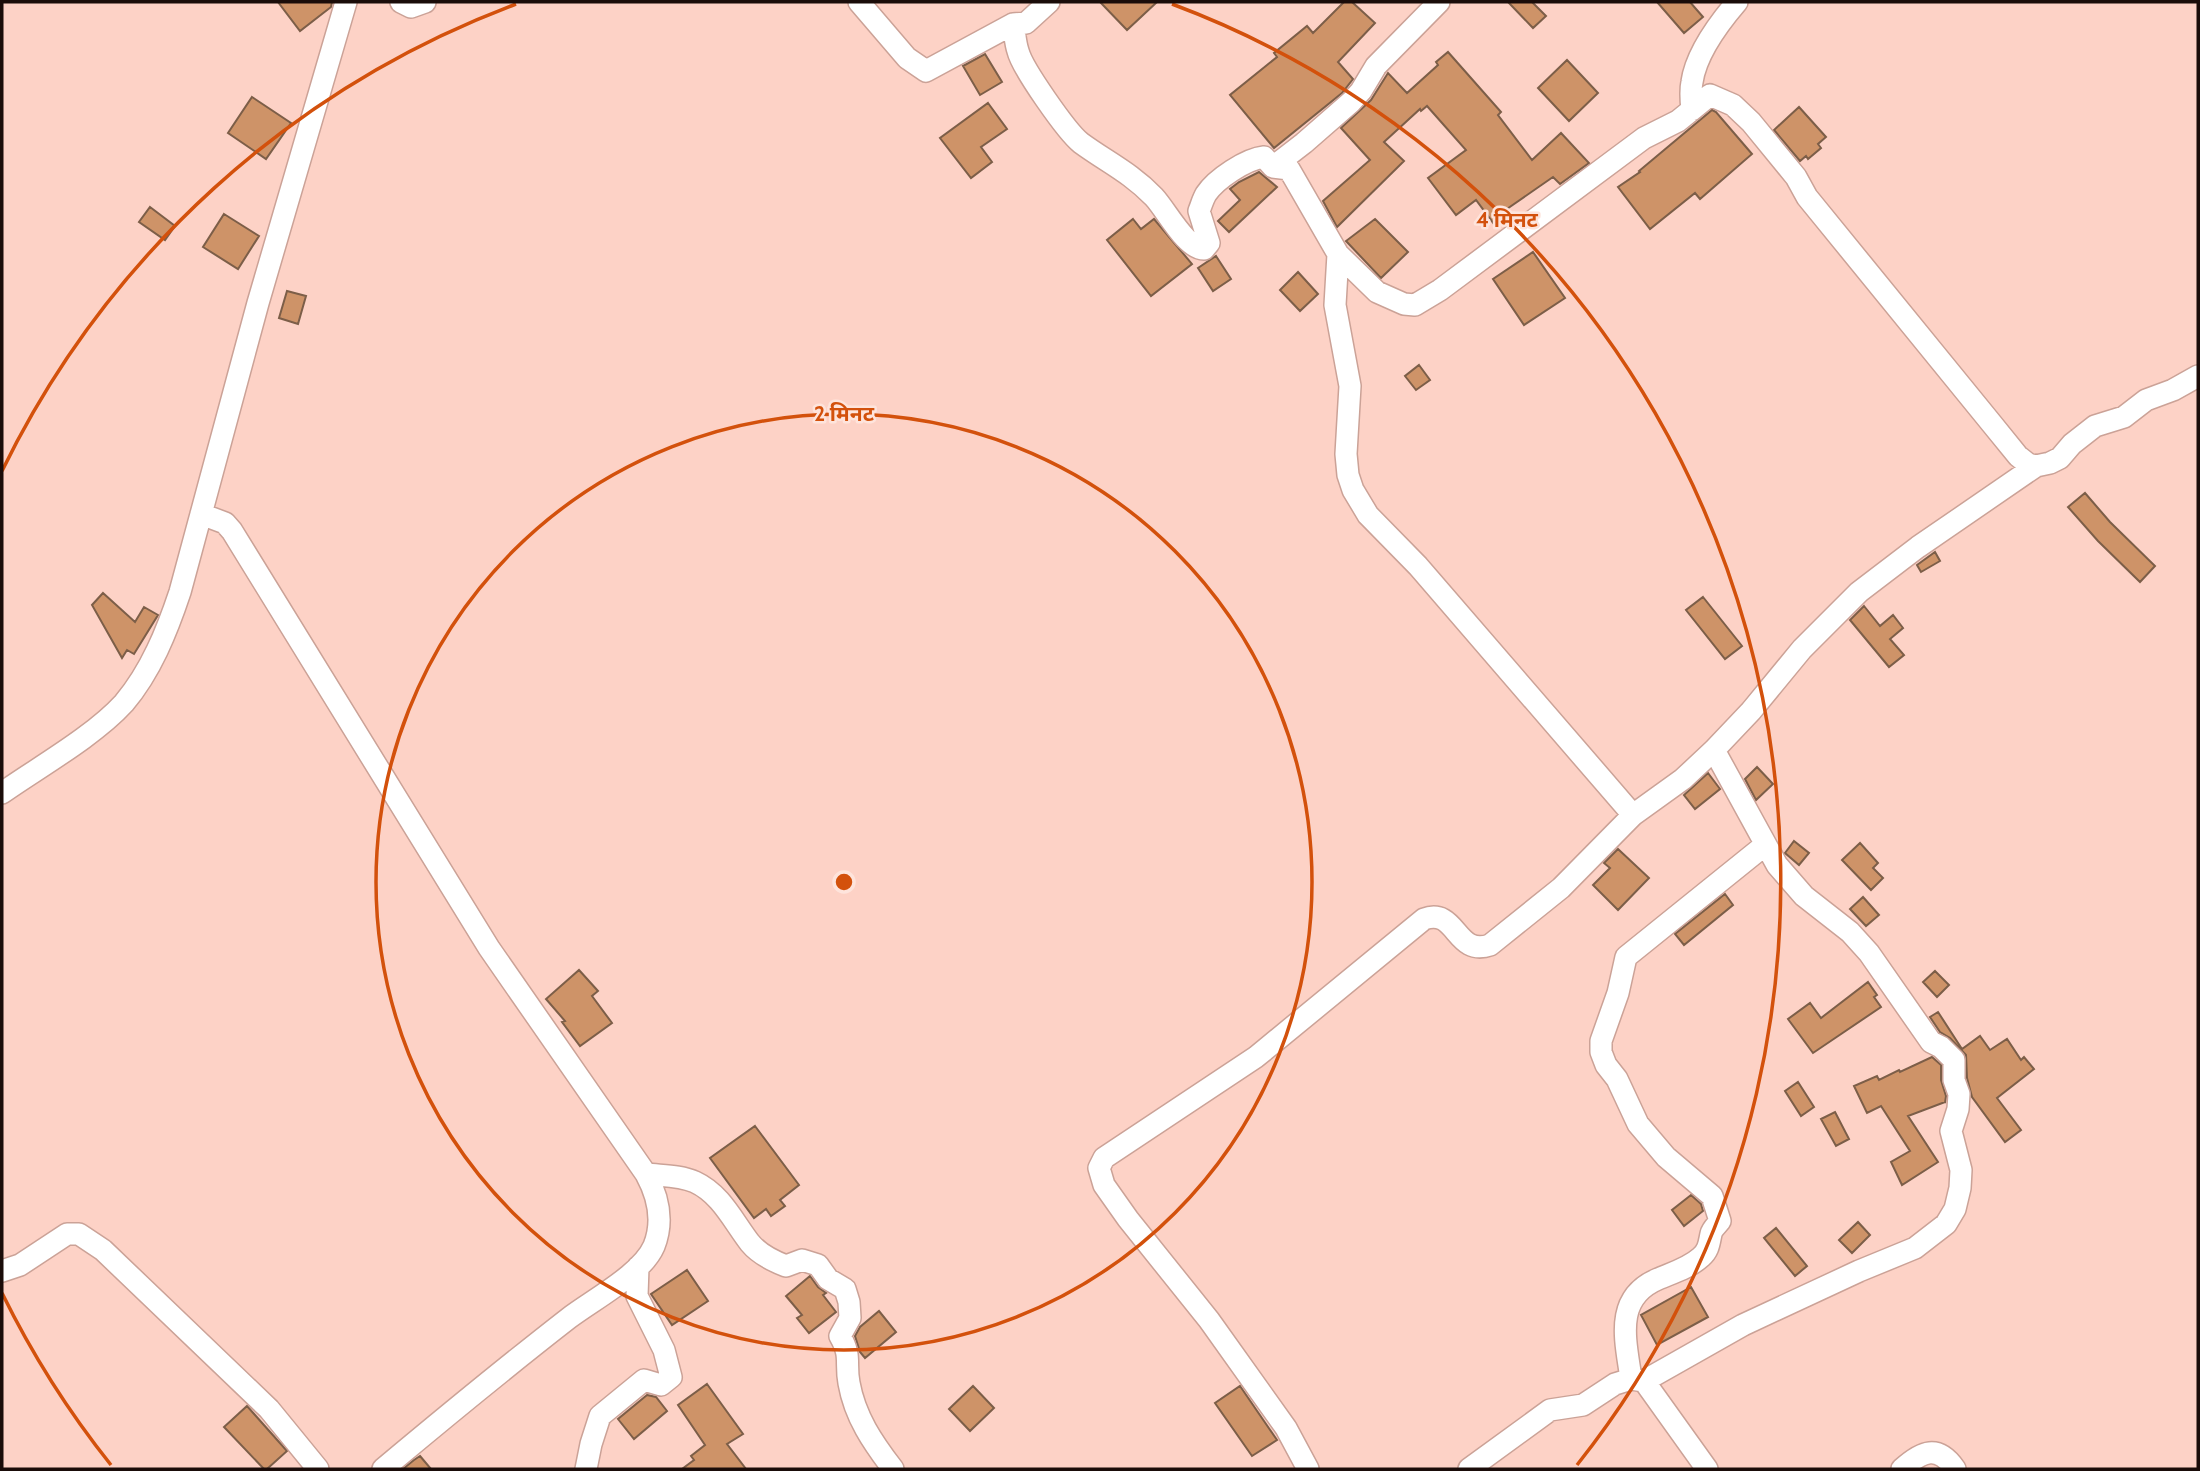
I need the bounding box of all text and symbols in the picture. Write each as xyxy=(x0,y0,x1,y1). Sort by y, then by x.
text: 4 मिनट xyxy=(1476,207,1539,232)
text: 2 मिनट xyxy=(814,401,875,426)
centre of rings xyxy=(832,870,856,894)

